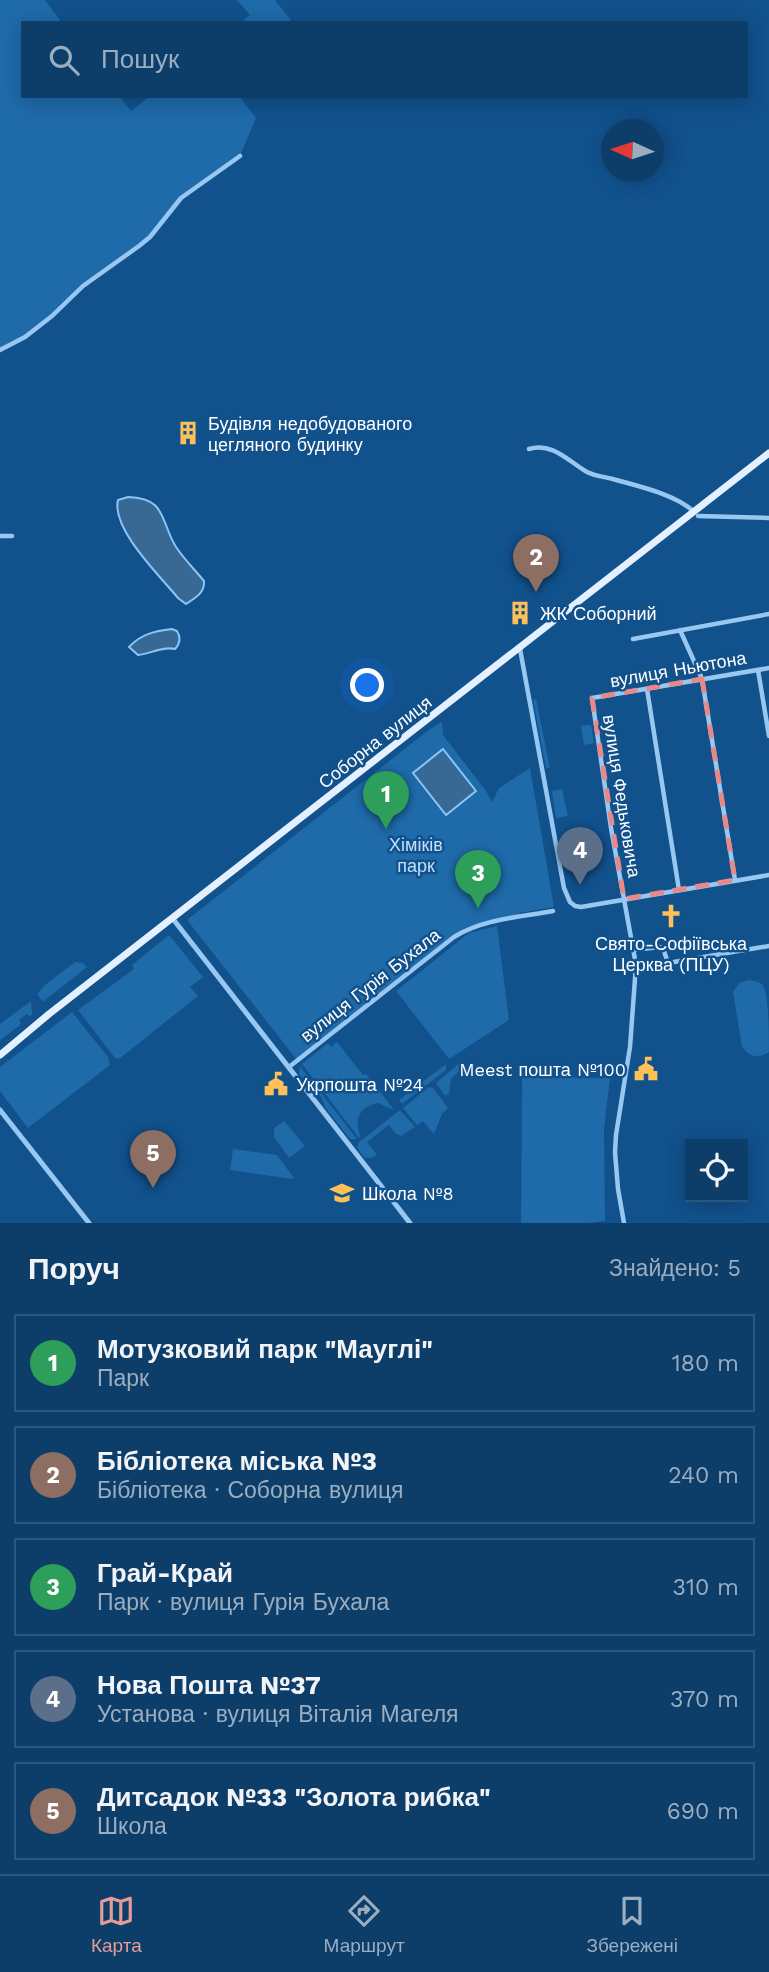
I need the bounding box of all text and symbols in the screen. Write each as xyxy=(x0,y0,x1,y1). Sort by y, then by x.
search box xyxy=(21,21,748,98)
icon: search xyxy=(45,41,83,79)
text: Пошук xyxy=(101,44,179,74)
north arrow xyxy=(601,119,664,182)
place label: Будівля недобудованого цегляного будинку xyxy=(208,413,412,455)
building icon: Будівля недобудованого цегляного будинку xyxy=(174,419,202,447)
pin: 2 xyxy=(513,534,559,592)
building icon: ЖК Соборний xyxy=(506,599,534,627)
place label: ЖК Соборний xyxy=(540,603,657,624)
street label: вулиця Ньютона xyxy=(608,647,749,691)
your location xyxy=(350,668,384,702)
street label: Соборна вулиця xyxy=(314,691,436,793)
street label: вулиця Федьковича xyxy=(599,713,645,880)
pin: 1 xyxy=(363,771,409,829)
pin: 4 xyxy=(557,827,603,885)
park label: Хіміків парк xyxy=(389,834,443,876)
pin: 3 xyxy=(455,850,501,908)
church icon: Свято-Софіївська Церква (ПЦУ) xyxy=(657,902,685,930)
street label: вулиця Гурія Бухала xyxy=(296,923,445,1046)
place label: Свято-Софіївська Церква (ПЦУ) xyxy=(595,933,748,975)
public building icon: Meest пошта №100 xyxy=(632,1055,660,1083)
place label: Meest пошта №100 xyxy=(459,1059,626,1080)
public building icon: Укрпошта №24 xyxy=(262,1070,290,1098)
place label: Укрпошта №24 xyxy=(296,1074,424,1095)
pin: 5 xyxy=(130,1130,176,1188)
map controls xyxy=(685,1139,748,1202)
button: locate xyxy=(685,1139,748,1202)
school or university icon: Школа №8 xyxy=(328,1179,356,1207)
place label: Школа №8 xyxy=(362,1183,454,1204)
text: Поруч xyxy=(28,1251,120,1286)
text: Знайдено: 5 xyxy=(609,1255,741,1282)
text: Мотузковий парк "Мауглі" xyxy=(97,1334,433,1364)
text: 1 xyxy=(48,1350,58,1377)
text: 180 m xyxy=(672,1350,739,1377)
text: Парк xyxy=(97,1365,149,1392)
text: Бібліотека міська №3 xyxy=(97,1446,377,1476)
text: 2 xyxy=(46,1462,60,1489)
text: 240 m xyxy=(668,1462,739,1489)
text: Бібліотека · Соборна вулиця xyxy=(97,1477,404,1504)
text: Грай-Край xyxy=(97,1558,233,1588)
text: 3 xyxy=(46,1574,60,1601)
text: 310 m xyxy=(673,1574,739,1601)
text: Парк · вулиця Гурія Бухала xyxy=(97,1589,389,1616)
text: Нова Пошта №37 xyxy=(97,1670,321,1700)
text: 4 xyxy=(46,1686,60,1713)
text: 370 m xyxy=(670,1686,739,1713)
text: Установа · вулиця Віталія Магеля xyxy=(97,1701,459,1728)
text: Дитсадок №33 "Золота рибка" xyxy=(97,1782,491,1812)
text: 5 xyxy=(46,1798,60,1825)
text: 690 m xyxy=(667,1798,739,1825)
text: Школа xyxy=(97,1813,167,1840)
tab: Карта xyxy=(91,1892,142,1957)
tab: Маршрут xyxy=(324,1892,405,1957)
tab: Збережені xyxy=(586,1892,678,1957)

